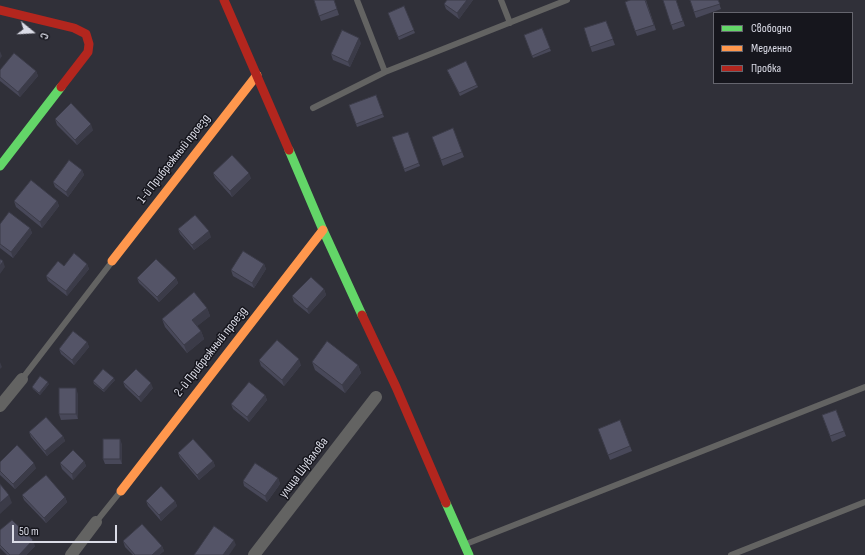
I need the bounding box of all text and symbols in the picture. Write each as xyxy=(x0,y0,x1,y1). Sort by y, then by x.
north arrow xyxy=(12,12,52,52)
legend xyxy=(713,12,853,84)
text: Свободно xyxy=(751,21,792,36)
text: С xyxy=(37,31,51,41)
text: Медленно xyxy=(751,41,792,56)
text: Пробка xyxy=(751,61,781,76)
street label: 1-й Прибрежный проезд xyxy=(134,111,214,207)
street label: 2-й Прибрежный проезд xyxy=(171,304,251,400)
street label: улица Шувалова xyxy=(276,434,332,502)
scale bar xyxy=(14,517,119,543)
text: 50 m xyxy=(19,524,39,539)

